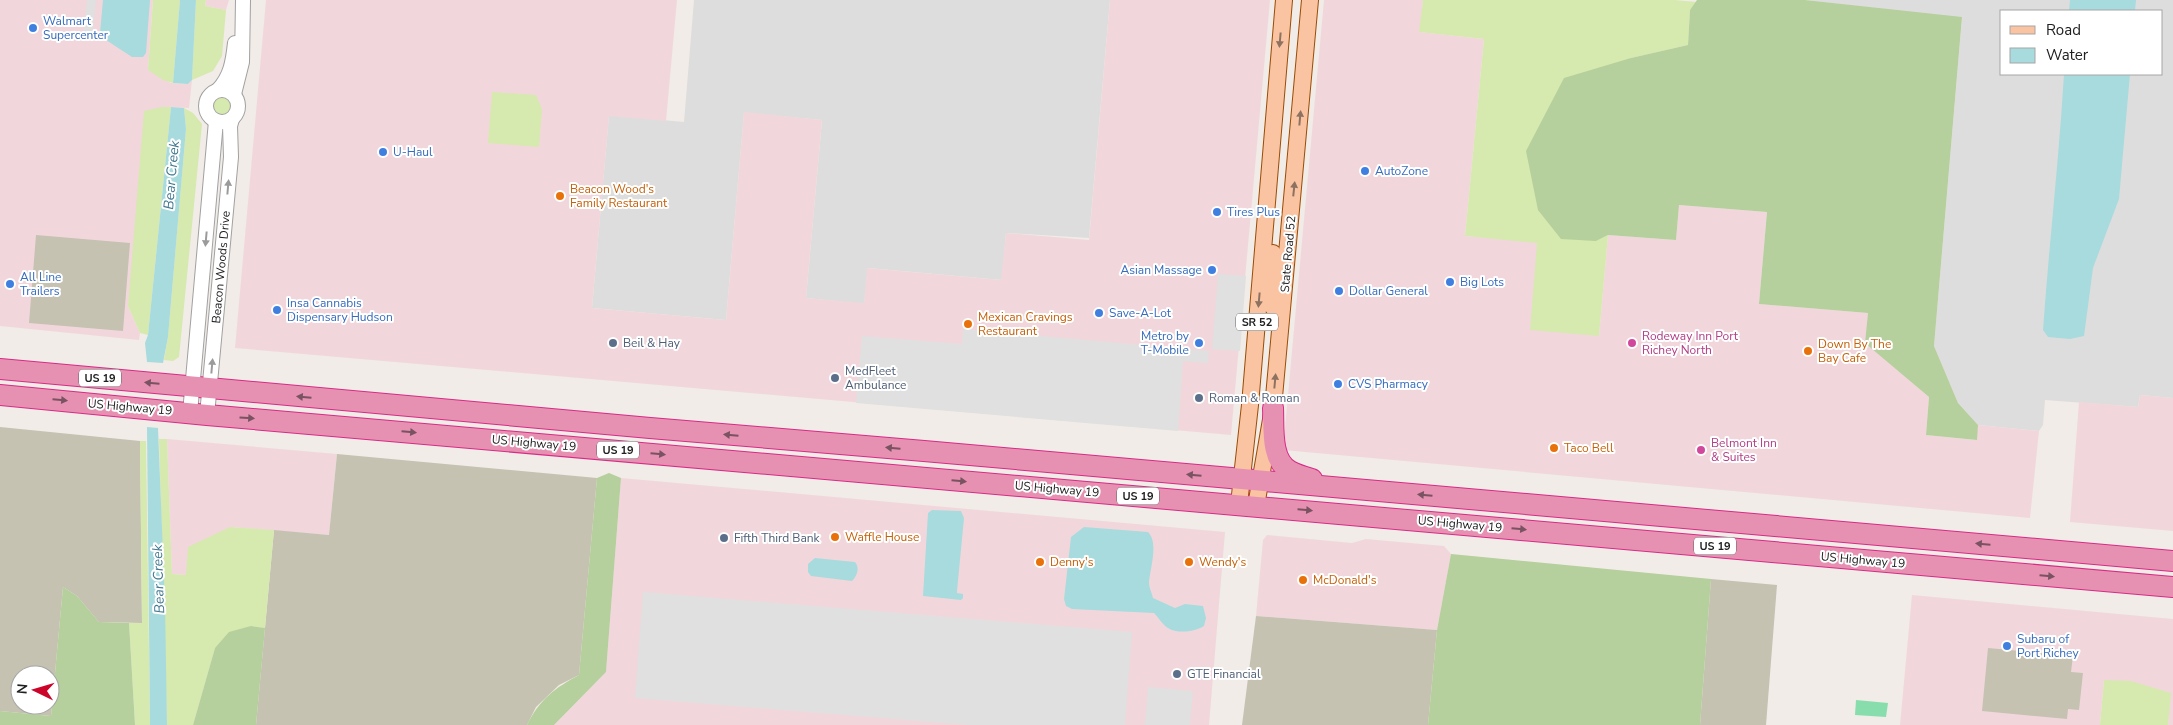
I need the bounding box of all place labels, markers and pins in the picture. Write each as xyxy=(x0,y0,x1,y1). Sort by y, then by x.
place label: Walmart Supercenter xyxy=(43,13,109,43)
marker: Walmart Supercenter xyxy=(27,22,39,34)
place label: U-Haul xyxy=(393,144,433,160)
marker: U-Haul xyxy=(377,146,389,158)
place label: AutoZone xyxy=(1375,163,1428,179)
marker: AutoZone xyxy=(1359,165,1371,177)
place label: Beacon Wood's Family Restaurant xyxy=(570,181,668,211)
marker: Beacon Wood's Family Restaurant xyxy=(554,190,566,202)
place label: Tires Plus xyxy=(1227,204,1280,220)
marker: Tires Plus xyxy=(1211,206,1223,218)
place label: Asian Massage xyxy=(1121,262,1202,278)
marker: Asian Massage xyxy=(1206,264,1218,276)
place label: All Line Trailers xyxy=(20,269,61,299)
place label: Big Lots xyxy=(1460,274,1504,290)
marker: Big Lots xyxy=(1444,276,1456,288)
marker: All Line Trailers xyxy=(4,278,16,290)
place label: Dollar General xyxy=(1349,283,1428,299)
marker: Dollar General xyxy=(1333,285,1345,297)
place label: Insa Cannabis Dispensary Hudson xyxy=(287,295,393,325)
marker: Insa Cannabis Dispensary Hudson xyxy=(271,304,283,316)
place label: Save-A-Lot xyxy=(1109,305,1172,321)
marker: Save-A-Lot xyxy=(1093,307,1105,319)
place label: Mexican Cravings Restaurant xyxy=(978,309,1073,339)
marker: Mexican Cravings Restaurant xyxy=(962,318,974,330)
place label: Metro by T-Mobile xyxy=(1141,328,1190,358)
place label: Rodeway Inn Port Richey North xyxy=(1642,328,1739,358)
place label: Beil & Hay xyxy=(623,335,681,351)
place label: Down By The Bay Cafe xyxy=(1818,336,1891,366)
marker: Beil & Hay xyxy=(607,337,619,349)
marker: Metro by T-Mobile xyxy=(1193,337,1205,349)
marker: Rodeway Inn Port Richey North xyxy=(1626,337,1638,349)
marker: Down By The Bay Cafe xyxy=(1802,345,1814,357)
place label: MedFleet Ambulance xyxy=(845,363,906,393)
marker: MedFleet Ambulance xyxy=(829,372,841,384)
place label: CVS Pharmacy xyxy=(1348,376,1429,392)
marker: CVS Pharmacy xyxy=(1332,378,1344,390)
place label: Roman & Roman xyxy=(1209,390,1300,406)
marker: Roman & Roman xyxy=(1193,392,1205,404)
place label: Belmont Inn & Suites xyxy=(1711,435,1777,465)
place label: Taco Bell xyxy=(1564,440,1614,456)
marker: Taco Bell xyxy=(1548,442,1560,454)
marker: Belmont Inn & Suites xyxy=(1695,444,1707,456)
place label: Waffle House xyxy=(845,529,919,545)
place label: Fifth Third Bank xyxy=(734,530,821,546)
marker: Waffle House xyxy=(829,531,841,543)
marker: Fifth Third Bank xyxy=(718,532,730,544)
place label: Denny's xyxy=(1050,554,1094,570)
place label: Wendy's xyxy=(1199,554,1247,570)
marker: Denny's xyxy=(1034,556,1046,568)
marker: Wendy's xyxy=(1183,556,1195,568)
place label: McDonald's xyxy=(1313,572,1377,588)
marker: McDonald's xyxy=(1297,574,1309,586)
place label: Subaru of Port Richey xyxy=(2017,631,2079,661)
marker: Subaru of Port Richey xyxy=(2001,640,2013,652)
place label: GTE Financial xyxy=(1187,666,1261,682)
marker: GTE Financial xyxy=(1171,668,1183,680)

